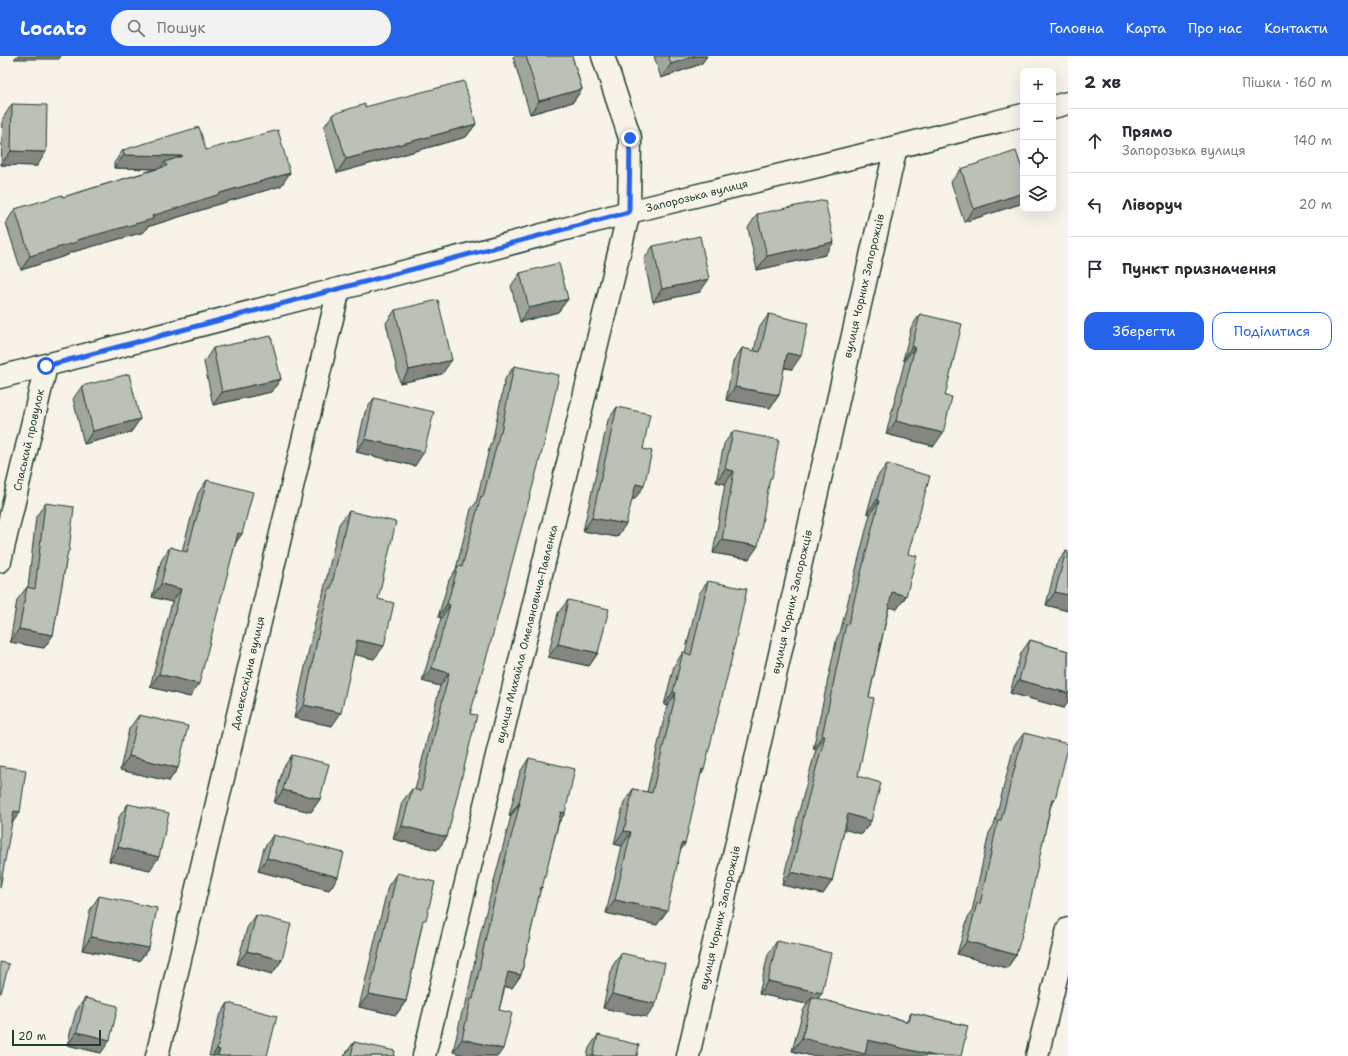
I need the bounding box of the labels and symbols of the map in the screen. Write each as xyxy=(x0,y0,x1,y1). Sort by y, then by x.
route end xyxy=(621,129,639,147)
street label: Запорозька вулиця xyxy=(644,176,750,216)
street label: вулиця Чорних Запорожців xyxy=(840,212,888,360)
route start xyxy=(37,357,55,375)
street label: Спаський провулок xyxy=(10,387,48,492)
street label: вулиця Михайла Омеляновича-Павленка xyxy=(493,523,562,745)
street label: вулиця Чорних Запорожців xyxy=(768,528,816,676)
street label: Далекосхідна вулиця xyxy=(228,615,268,731)
street label: вулиця Чорних Запорожців xyxy=(696,844,744,992)
scale bar xyxy=(12,1028,101,1047)

